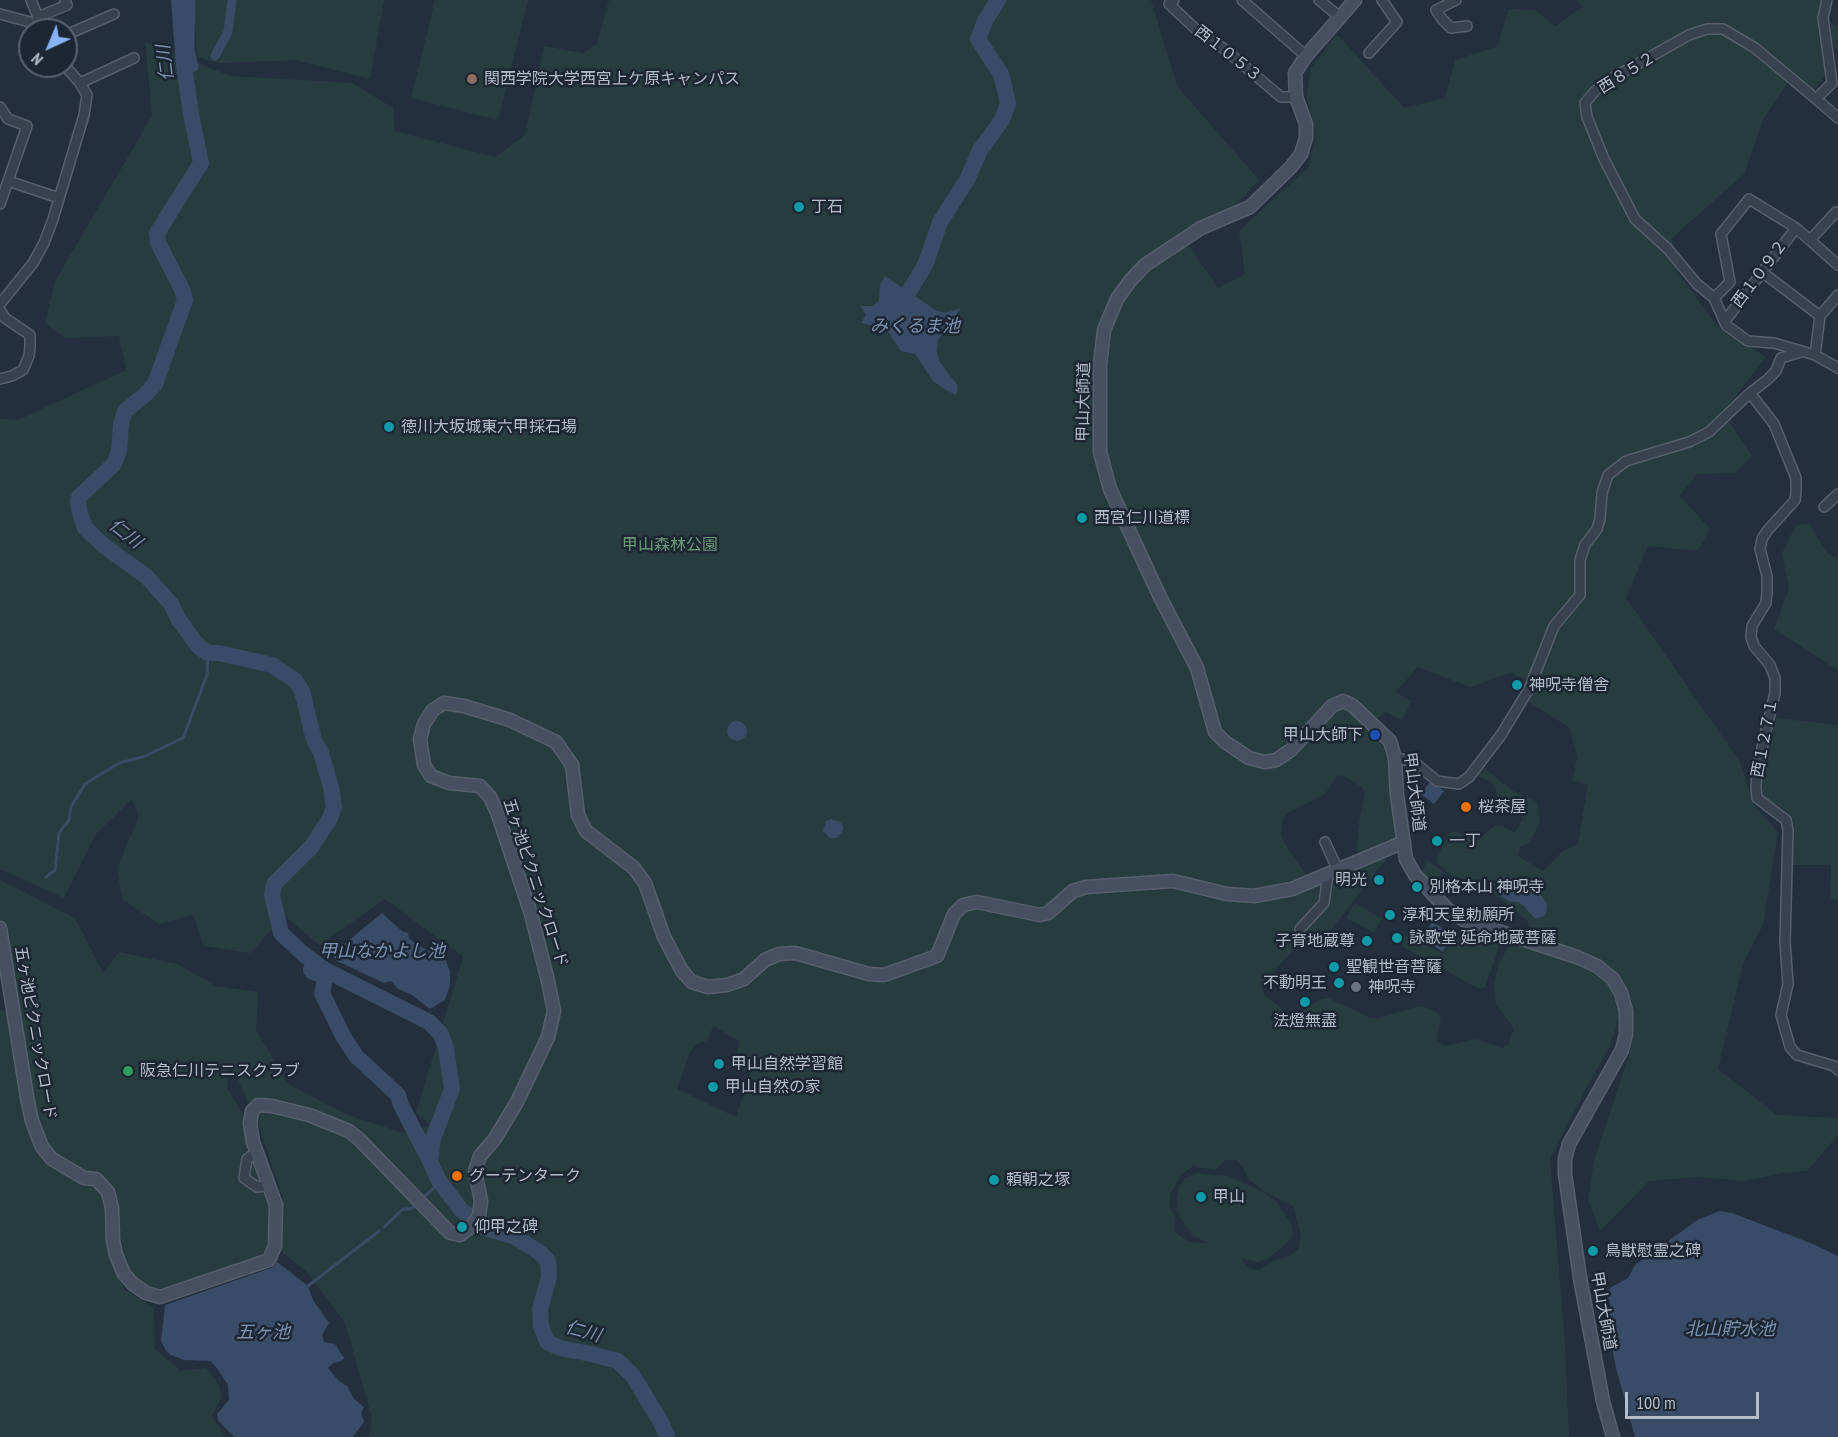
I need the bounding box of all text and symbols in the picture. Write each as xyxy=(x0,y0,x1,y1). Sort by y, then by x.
north arrow xyxy=(18,18,78,78)
street label: 西１０５３ xyxy=(1191,22,1265,86)
water label: 仁川 xyxy=(153,44,179,82)
street label: 西８５２ xyxy=(1595,48,1659,98)
text: N xyxy=(27,49,47,70)
place label: 関西学院大学西宮上ケ原キャンパス xyxy=(484,69,740,89)
marker: 関西学院大学西宮上ケ原キャンパス xyxy=(465,72,479,86)
place label: 丁石 xyxy=(811,197,843,217)
marker: 丁石 xyxy=(792,200,806,214)
street label: 西１０９２ xyxy=(1728,236,1792,312)
water label: みくるま池 xyxy=(870,316,960,338)
street label: 甲山大師道 xyxy=(1074,362,1094,442)
place label: 徳川大坂城東六甲採石場 xyxy=(401,417,577,437)
marker: 徳川大坂城東六甲採石場 xyxy=(382,420,396,434)
place label: 西宮仁川道標 xyxy=(1094,508,1190,528)
marker: 西宮仁川道標 xyxy=(1075,511,1089,525)
water label: 仁川 xyxy=(104,514,146,554)
park label: 甲山森林公園 xyxy=(622,535,718,555)
place label: 神呪寺僧舎 xyxy=(1529,675,1609,695)
marker: 神呪寺僧舎 xyxy=(1510,678,1524,692)
street label: 西１２７１ xyxy=(1748,697,1782,779)
place label: 甲山大師下 xyxy=(1283,725,1363,745)
marker: 甲山大師下 xyxy=(1368,728,1382,742)
street label: 甲山大師道 xyxy=(1400,751,1428,833)
street label: 五ヶ池ピクニックロード xyxy=(499,796,571,970)
place label: 桜茶屋 xyxy=(1478,797,1526,817)
marker: 桜茶屋 xyxy=(1459,800,1473,814)
place label: 一丁 xyxy=(1449,831,1481,851)
marker: 一丁 xyxy=(1430,834,1444,848)
place label: 明光 xyxy=(1335,870,1367,890)
marker: 明光 xyxy=(1372,873,1386,887)
place label: 別格本山 神呪寺 xyxy=(1429,877,1544,897)
marker: 別格本山 神呪寺 xyxy=(1410,880,1424,894)
place label: 淳和天皇勅願所 xyxy=(1402,905,1514,925)
marker: 淳和天皇勅願所 xyxy=(1383,908,1397,922)
place label: 詠歌堂 延命地蔵菩薩 xyxy=(1409,928,1556,948)
place label: 子育地蔵尊 xyxy=(1275,931,1355,951)
marker: 詠歌堂 延命地蔵菩薩 xyxy=(1390,931,1404,945)
marker: 子育地蔵尊 xyxy=(1360,934,1374,948)
water label: 甲山なかよし池 xyxy=(319,941,445,963)
street label: 五ヶ池ピクニックロード xyxy=(10,945,60,1121)
place label: 聖観世音菩薩 xyxy=(1346,957,1442,977)
marker: 聖観世音菩薩 xyxy=(1327,960,1341,974)
place label: 不動明王 xyxy=(1263,973,1327,993)
marker: 不動明王 xyxy=(1332,976,1346,990)
place label: 神呪寺 xyxy=(1368,977,1416,997)
marker: 神呪寺 xyxy=(1349,980,1363,994)
marker: 法燈無盡 xyxy=(1298,995,1312,1009)
place label: 法燈無盡 xyxy=(1273,1011,1337,1031)
place label: 甲山自然学習館 xyxy=(731,1054,843,1074)
marker: 甲山自然学習館 xyxy=(712,1057,726,1071)
place label: 阪急仁川テニスクラブ xyxy=(140,1061,300,1081)
marker: 阪急仁川テニスクラブ xyxy=(121,1064,135,1078)
place label: 甲山自然の家 xyxy=(725,1077,821,1097)
marker: 甲山自然の家 xyxy=(706,1080,720,1094)
place label: グーテンターク xyxy=(469,1166,581,1186)
marker: グーテンターク xyxy=(450,1169,464,1183)
place label: 頼朝之塚 xyxy=(1006,1170,1070,1190)
marker: 頼朝之塚 xyxy=(987,1173,1001,1187)
place label: 甲山 xyxy=(1213,1187,1245,1207)
marker: 甲山 xyxy=(1194,1190,1208,1204)
place label: 仰甲之碑 xyxy=(474,1217,538,1237)
marker: 仰甲之碑 xyxy=(455,1220,469,1234)
place label: 鳥獣慰霊之碑 xyxy=(1605,1241,1701,1261)
marker: 鳥獣慰霊之碑 xyxy=(1586,1244,1600,1258)
street label: 甲山大師道 xyxy=(1587,1270,1619,1352)
water label: 仁川 xyxy=(563,1317,603,1347)
water label: 北山貯水池 xyxy=(1685,1319,1775,1341)
water label: 五ヶ池 xyxy=(236,1322,290,1344)
scale bar xyxy=(1628,1380,1762,1418)
text: 100 m xyxy=(1636,1391,1676,1414)

